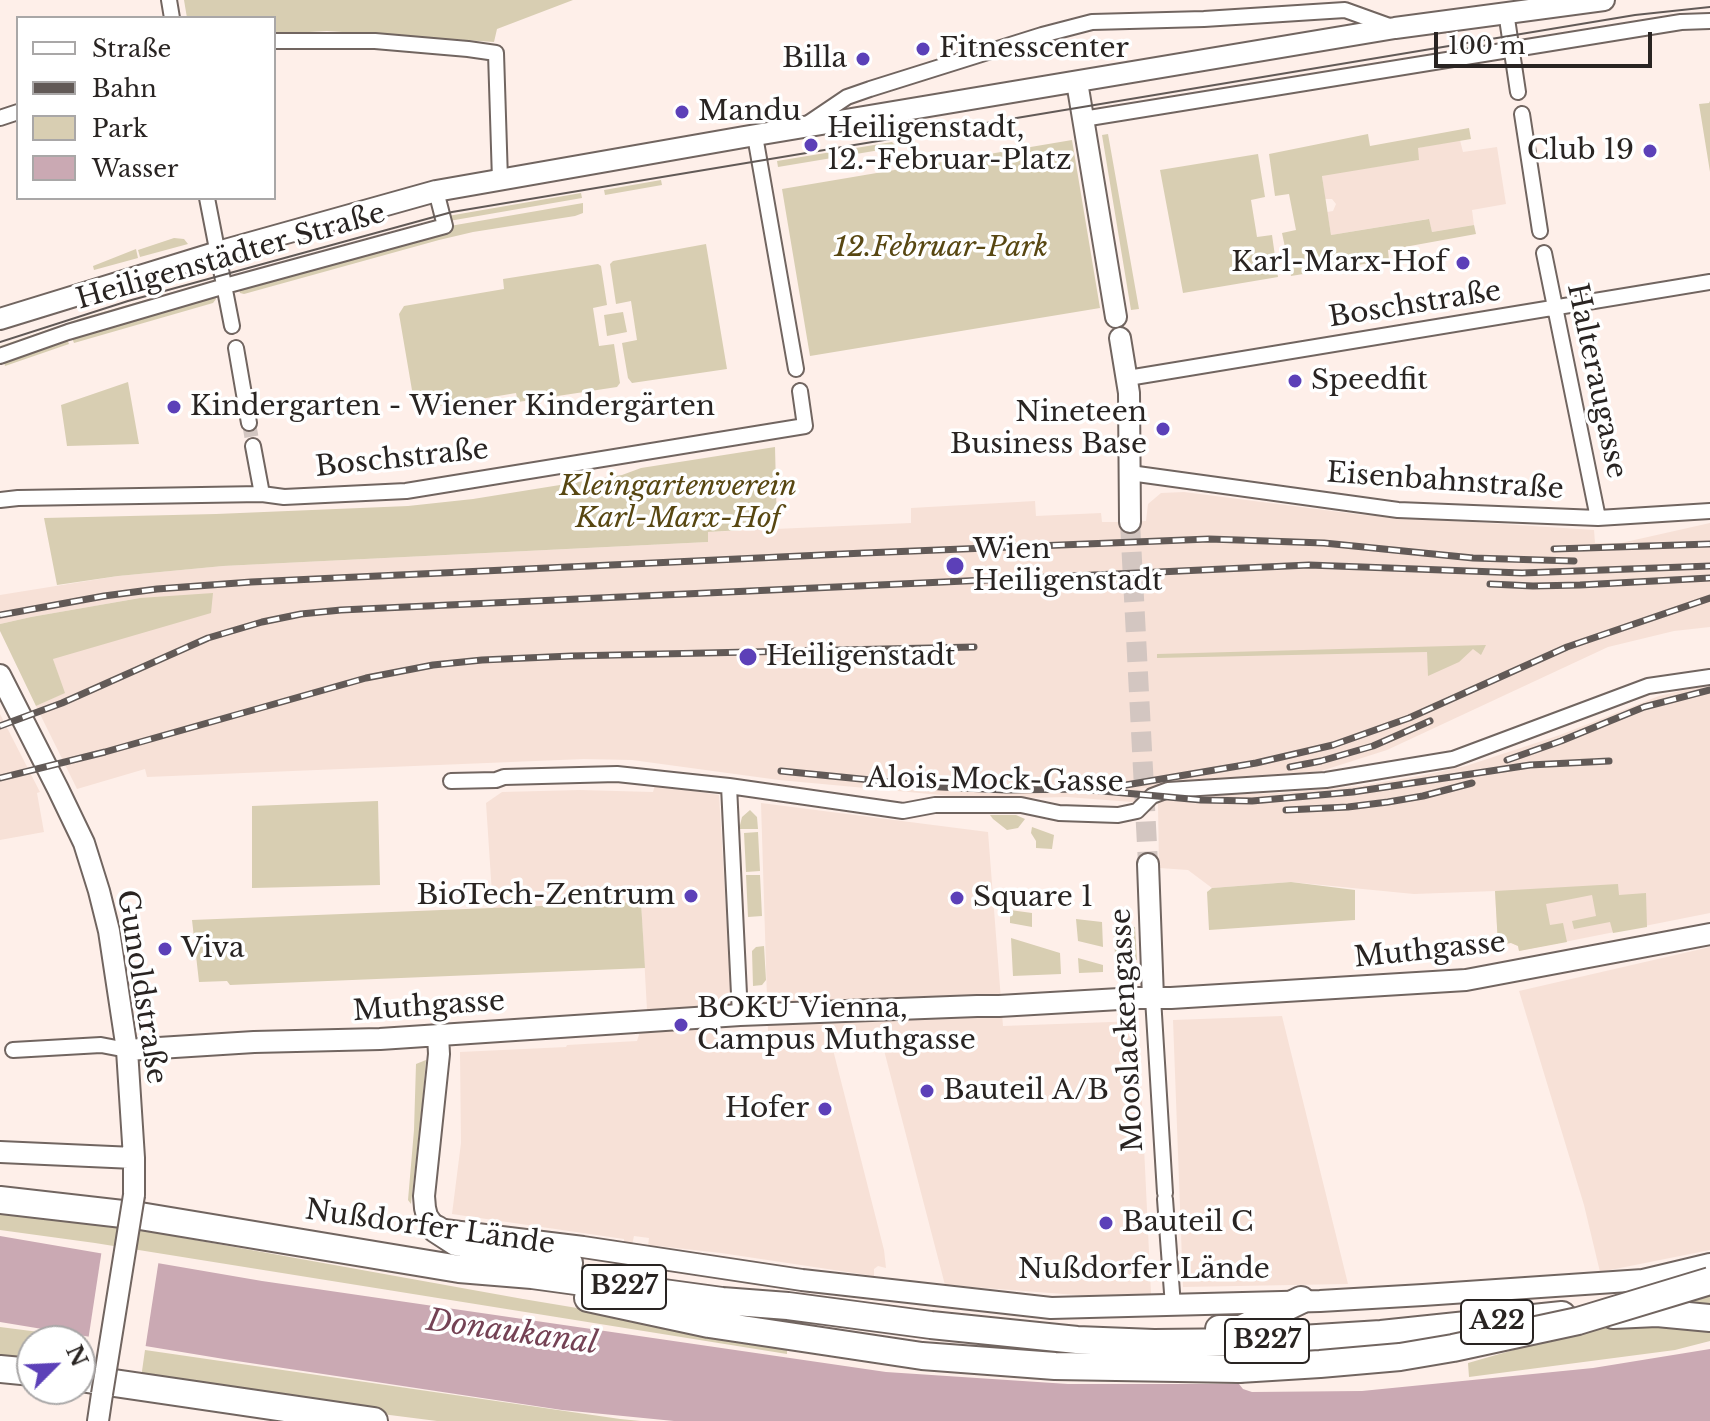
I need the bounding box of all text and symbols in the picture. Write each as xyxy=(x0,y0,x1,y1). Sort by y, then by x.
legend xyxy=(16,16,276,200)
scale bar xyxy=(1438,16,1656,66)
text: 100 m xyxy=(1448,31,1526,60)
place label: Fitnesscenter xyxy=(939,32,1129,66)
text: Straße xyxy=(92,34,171,63)
marker: Fitnesscenter xyxy=(914,40,932,58)
place label: Billa xyxy=(782,42,847,76)
marker: Billa xyxy=(854,50,872,68)
text: Bahn xyxy=(92,74,157,103)
place label: Mandu xyxy=(698,95,801,129)
marker: Mandu xyxy=(673,103,691,121)
place label: Heiligenstadt, 12.-Februar-Platz xyxy=(827,112,1071,178)
text: Park xyxy=(92,114,148,143)
place label: Club 19 xyxy=(1527,134,1634,168)
marker: Heiligenstadt, 12.-Februar-Platz xyxy=(802,136,820,154)
marker: Club 19 xyxy=(1641,142,1659,160)
text: Wasser xyxy=(92,154,178,183)
street label: Heiligenstädter Straße xyxy=(73,197,389,317)
park label: 12.Februar-Park xyxy=(834,231,1048,265)
place label: Karl-Marx-Hof xyxy=(1231,246,1447,280)
marker: Karl-Marx-Hof xyxy=(1454,254,1472,272)
street label: Boschstraße xyxy=(1326,275,1504,335)
street label: Halteraugasse xyxy=(1559,280,1633,482)
place label: Speedfit xyxy=(1311,364,1428,398)
marker: Speedfit xyxy=(1286,372,1304,390)
place label: Kindergarten - Wiener Kindergärten xyxy=(190,390,715,424)
place label: Nineteen Business Base xyxy=(950,396,1147,462)
marker: Kindergarten - Wiener Kindergärten xyxy=(165,398,183,416)
marker: Nineteen Business Base xyxy=(1154,420,1172,438)
street label: Boschstraße xyxy=(314,433,490,485)
street label: Eisenbahnstraße xyxy=(1325,457,1565,507)
park label: Kleingartenverein Karl-Marx-Hof xyxy=(559,470,797,536)
place label: Wien Heiligenstadt xyxy=(973,533,1163,599)
marker: Wien Heiligenstadt xyxy=(944,555,966,577)
place label: Heiligenstadt xyxy=(766,640,956,674)
marker: Heiligenstadt xyxy=(737,646,759,668)
street label: Alois-Mock-Gasse xyxy=(866,762,1124,800)
place label: BioTech-Zentrum xyxy=(417,879,675,913)
place label: Square 1 xyxy=(973,881,1093,915)
marker: BioTech-Zentrum xyxy=(682,887,700,905)
street label: Gunoldstraße xyxy=(109,888,173,1086)
marker: Square 1 xyxy=(948,889,966,907)
street label: Mooslackengasse xyxy=(1105,907,1151,1153)
street label: Muthgasse xyxy=(1353,926,1507,976)
place label: Viva xyxy=(181,932,244,966)
marker: Viva xyxy=(156,940,174,958)
street label: Muthgasse xyxy=(352,985,506,1029)
place label: BOKU Vienna, Campus Muthgasse xyxy=(697,992,976,1058)
marker: BOKU Vienna, Campus Muthgasse xyxy=(672,1016,690,1034)
place label: Bauteil A/B xyxy=(943,1074,1109,1108)
marker: Bauteil A/B xyxy=(918,1082,936,1100)
place label: Hofer xyxy=(725,1092,809,1126)
marker: Hofer xyxy=(816,1100,834,1118)
street label: Nußdorfer Lände xyxy=(303,1194,557,1262)
place label: Bauteil C xyxy=(1122,1206,1254,1240)
marker: Bauteil C xyxy=(1097,1214,1115,1232)
street label: Nußdorfer Lände xyxy=(1018,1253,1270,1287)
road number: B227 xyxy=(582,1265,666,1309)
road number: A22 xyxy=(1461,1300,1533,1344)
water label: Donaukanal xyxy=(424,1303,600,1363)
road number: B227 xyxy=(1225,1319,1309,1363)
north arrow xyxy=(16,1325,96,1405)
text: N xyxy=(60,1341,93,1371)

